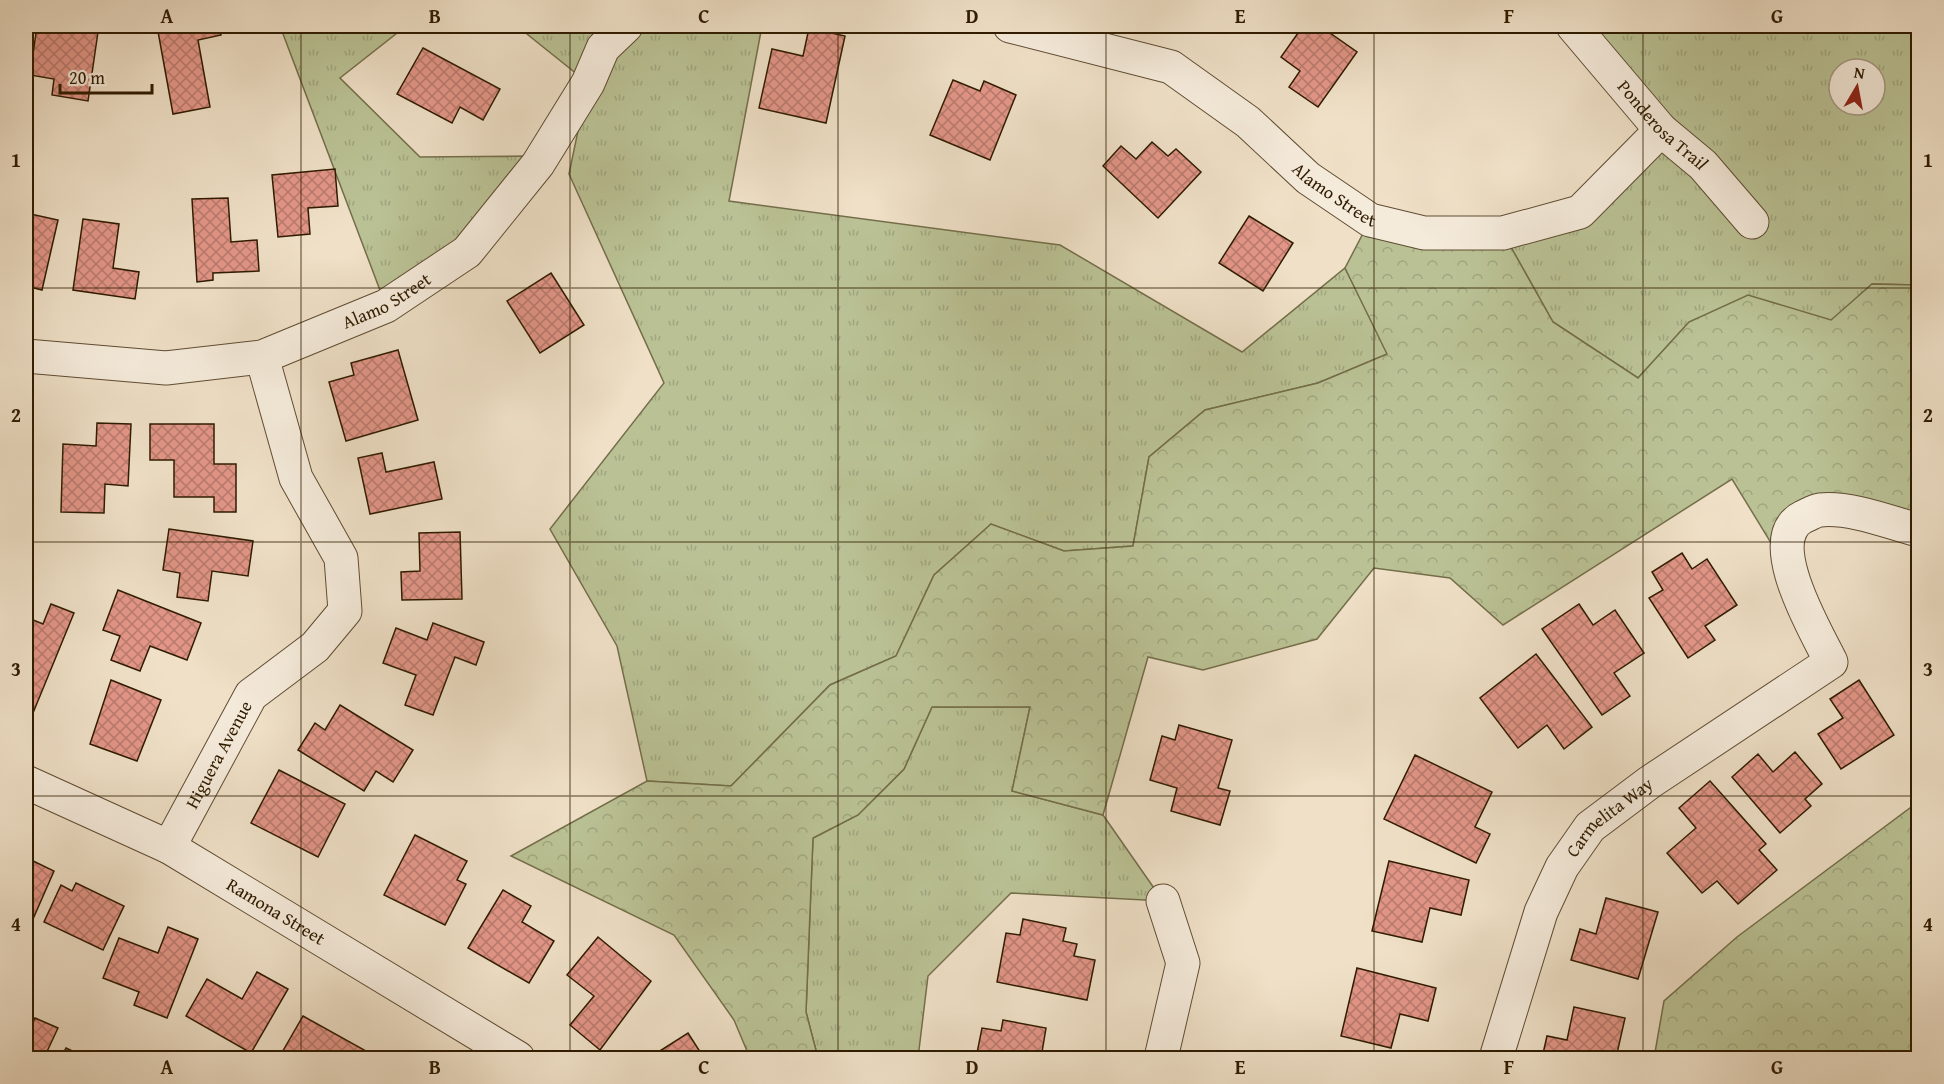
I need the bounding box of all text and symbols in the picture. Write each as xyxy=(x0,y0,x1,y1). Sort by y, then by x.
text: A xyxy=(161,1,174,30)
text: B xyxy=(429,1,441,30)
text: C xyxy=(698,1,710,30)
text: D xyxy=(965,1,979,30)
text: E xyxy=(1235,1,1246,30)
text: F xyxy=(1504,1,1514,30)
text: G xyxy=(1771,1,1783,30)
scale bar xyxy=(60,57,152,95)
north arrow xyxy=(1827,57,1887,117)
text: N xyxy=(1852,59,1867,85)
text: 20 m xyxy=(69,64,105,91)
street label: Ponderosa Trail xyxy=(1611,74,1715,175)
text: 1 xyxy=(11,145,21,174)
text: 1 xyxy=(1923,145,1933,174)
street label: Alamo Street xyxy=(1286,156,1379,234)
street label: Alamo Street xyxy=(338,265,437,336)
text: 2 xyxy=(11,400,21,429)
text: 2 xyxy=(1923,400,1933,429)
text: 3 xyxy=(11,654,21,683)
text: 3 xyxy=(1923,654,1933,683)
street label: Higuera Avenue xyxy=(178,695,259,813)
street label: Carmelita Way xyxy=(1559,770,1658,863)
street label: Ramona Street xyxy=(222,871,331,952)
text: 4 xyxy=(11,909,21,938)
text: 4 xyxy=(1923,909,1933,938)
text: A xyxy=(161,1052,174,1081)
text: B xyxy=(429,1052,441,1081)
text: C xyxy=(698,1052,710,1081)
text: D xyxy=(965,1052,979,1081)
text: E xyxy=(1235,1052,1246,1081)
text: F xyxy=(1504,1052,1514,1081)
text: G xyxy=(1771,1052,1783,1081)

